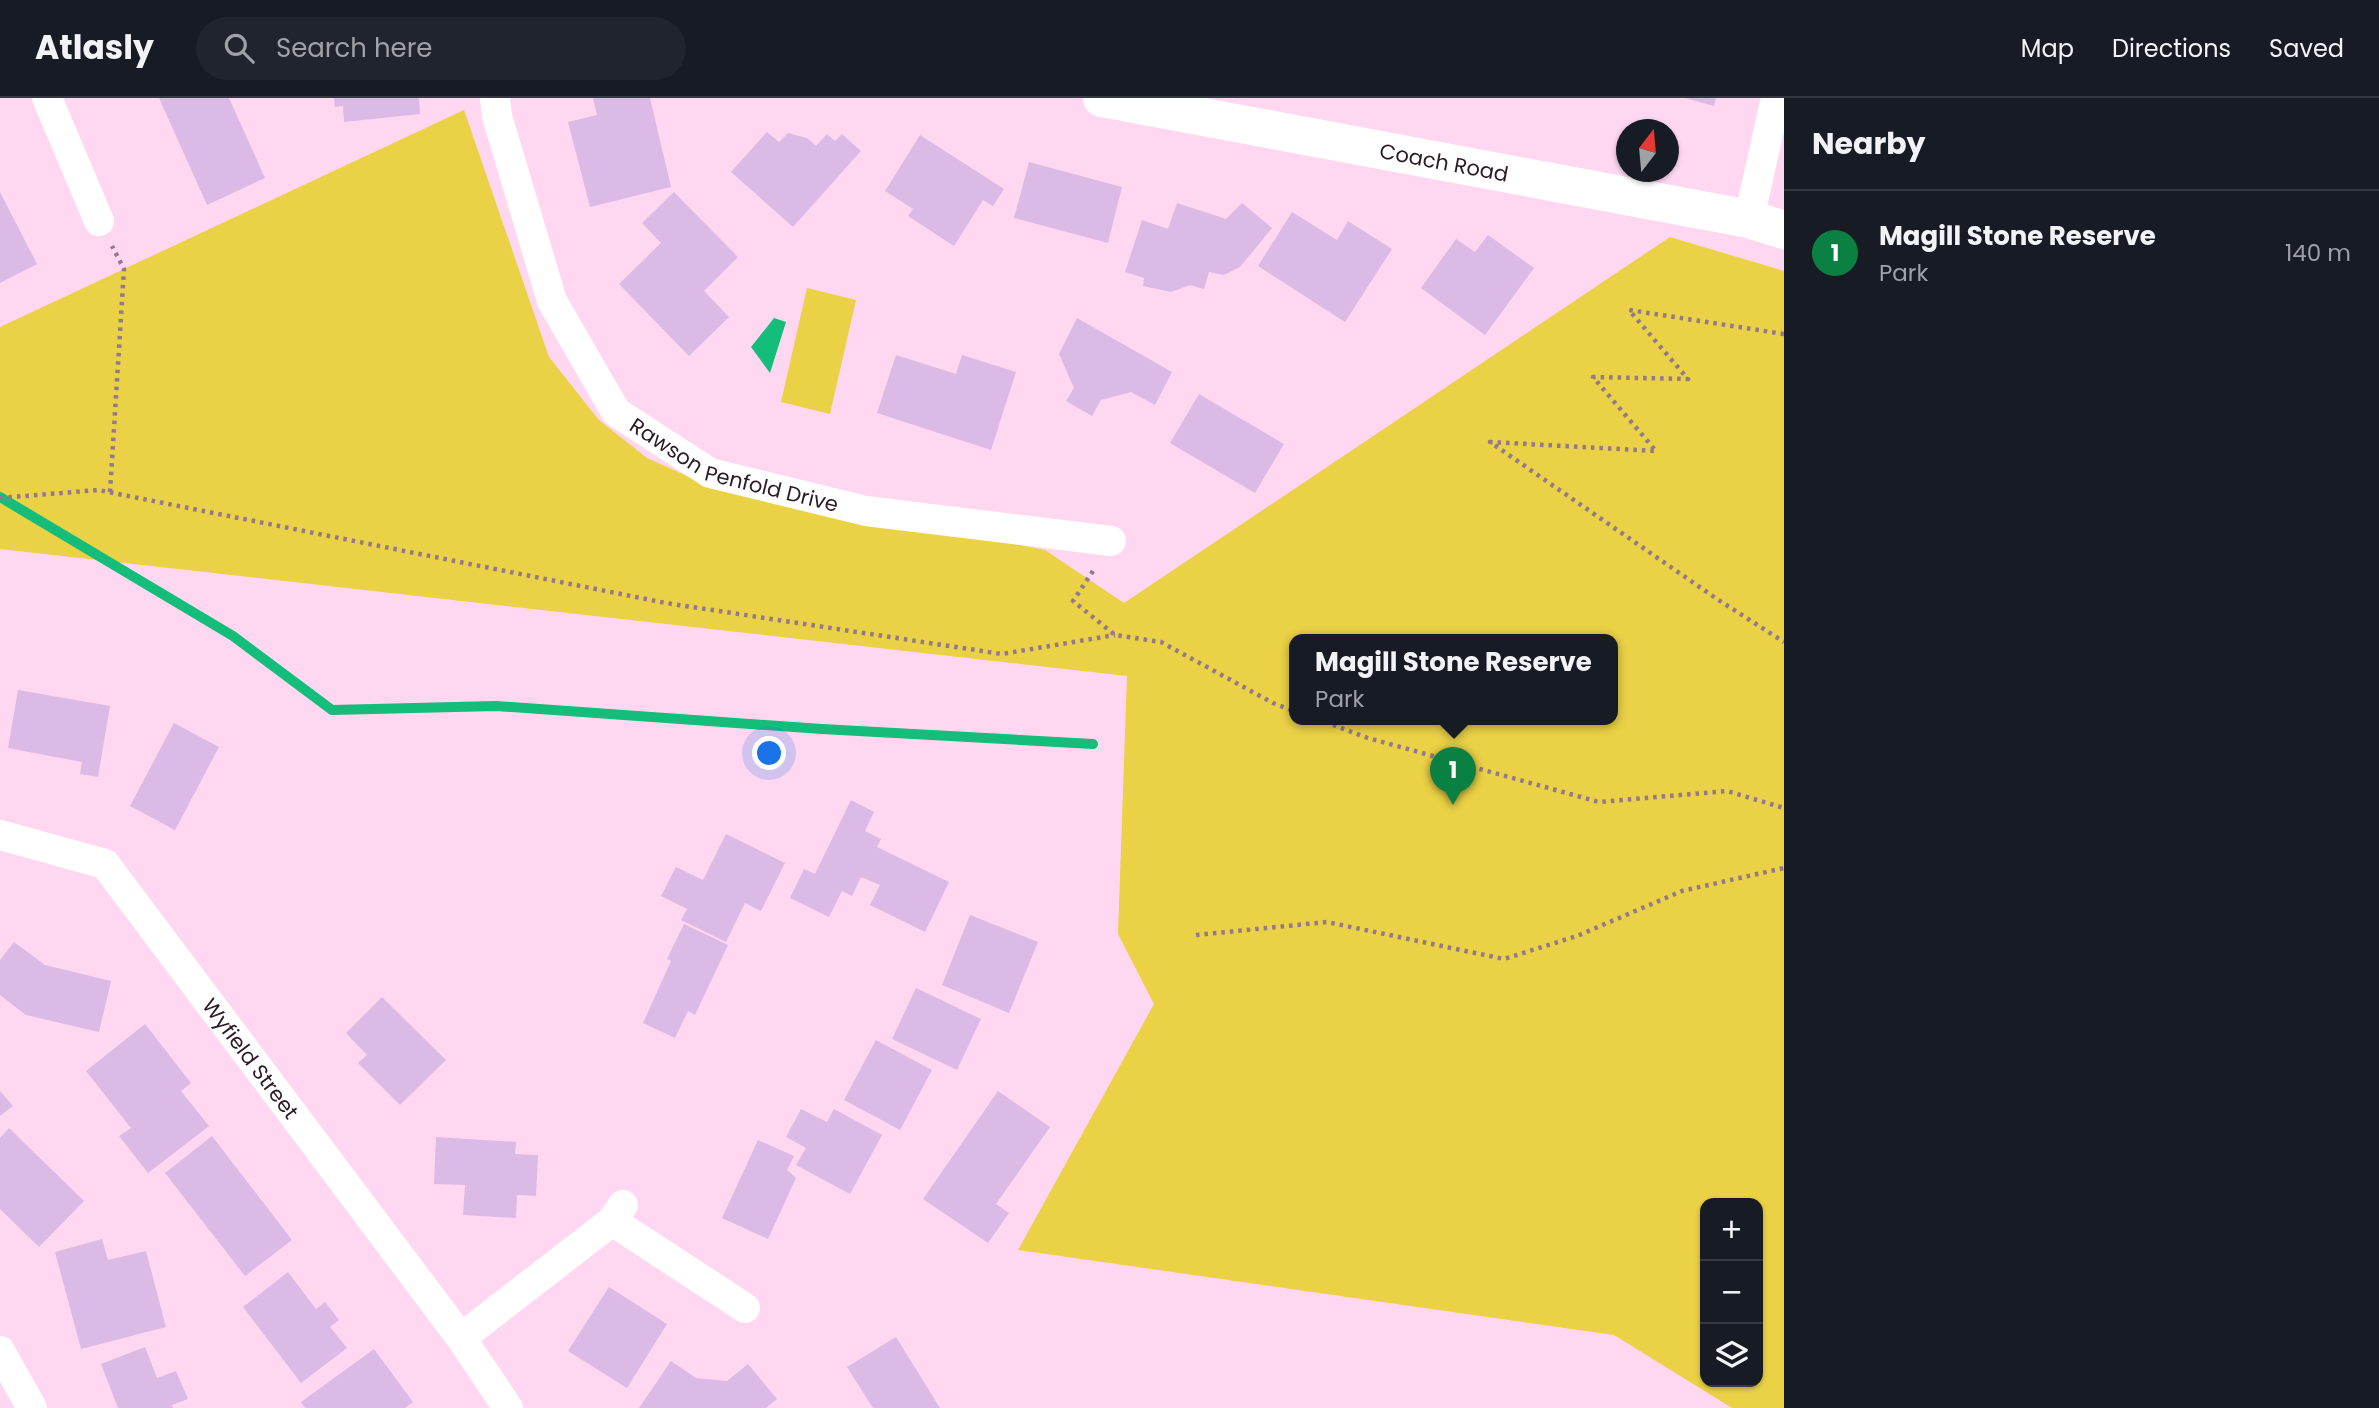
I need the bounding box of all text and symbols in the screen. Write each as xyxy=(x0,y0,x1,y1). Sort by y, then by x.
search box xyxy=(196,17,686,80)
text: Atlasly xyxy=(35,24,154,71)
icon: search xyxy=(220,29,258,67)
text: Search here xyxy=(276,30,432,66)
text: Map xyxy=(2021,32,2074,65)
text: Directions xyxy=(2112,32,2231,65)
text: Saved xyxy=(2269,32,2344,65)
north arrow xyxy=(1616,119,1679,182)
text: Nearby xyxy=(1812,122,1926,165)
street label: Coach Road xyxy=(1377,136,1511,188)
text: Magill Stone Reserve xyxy=(1879,218,2156,254)
text: 1 xyxy=(1831,237,1839,269)
text: 140 m xyxy=(2285,237,2351,269)
text: Park xyxy=(1879,257,1928,289)
street label: Rawson Penfold Drive xyxy=(625,410,842,518)
popup xyxy=(1289,634,1618,725)
text: Magill Stone Reserve xyxy=(1315,644,1592,680)
text: Park xyxy=(1315,683,1364,715)
your location xyxy=(752,736,786,770)
pin: 1 xyxy=(1430,747,1476,805)
street label: Wyfield Street xyxy=(196,992,306,1125)
map controls xyxy=(1700,1198,1763,1387)
button: + xyxy=(1700,1198,1763,1261)
button: − xyxy=(1700,1261,1763,1324)
button: layers xyxy=(1700,1324,1763,1387)

